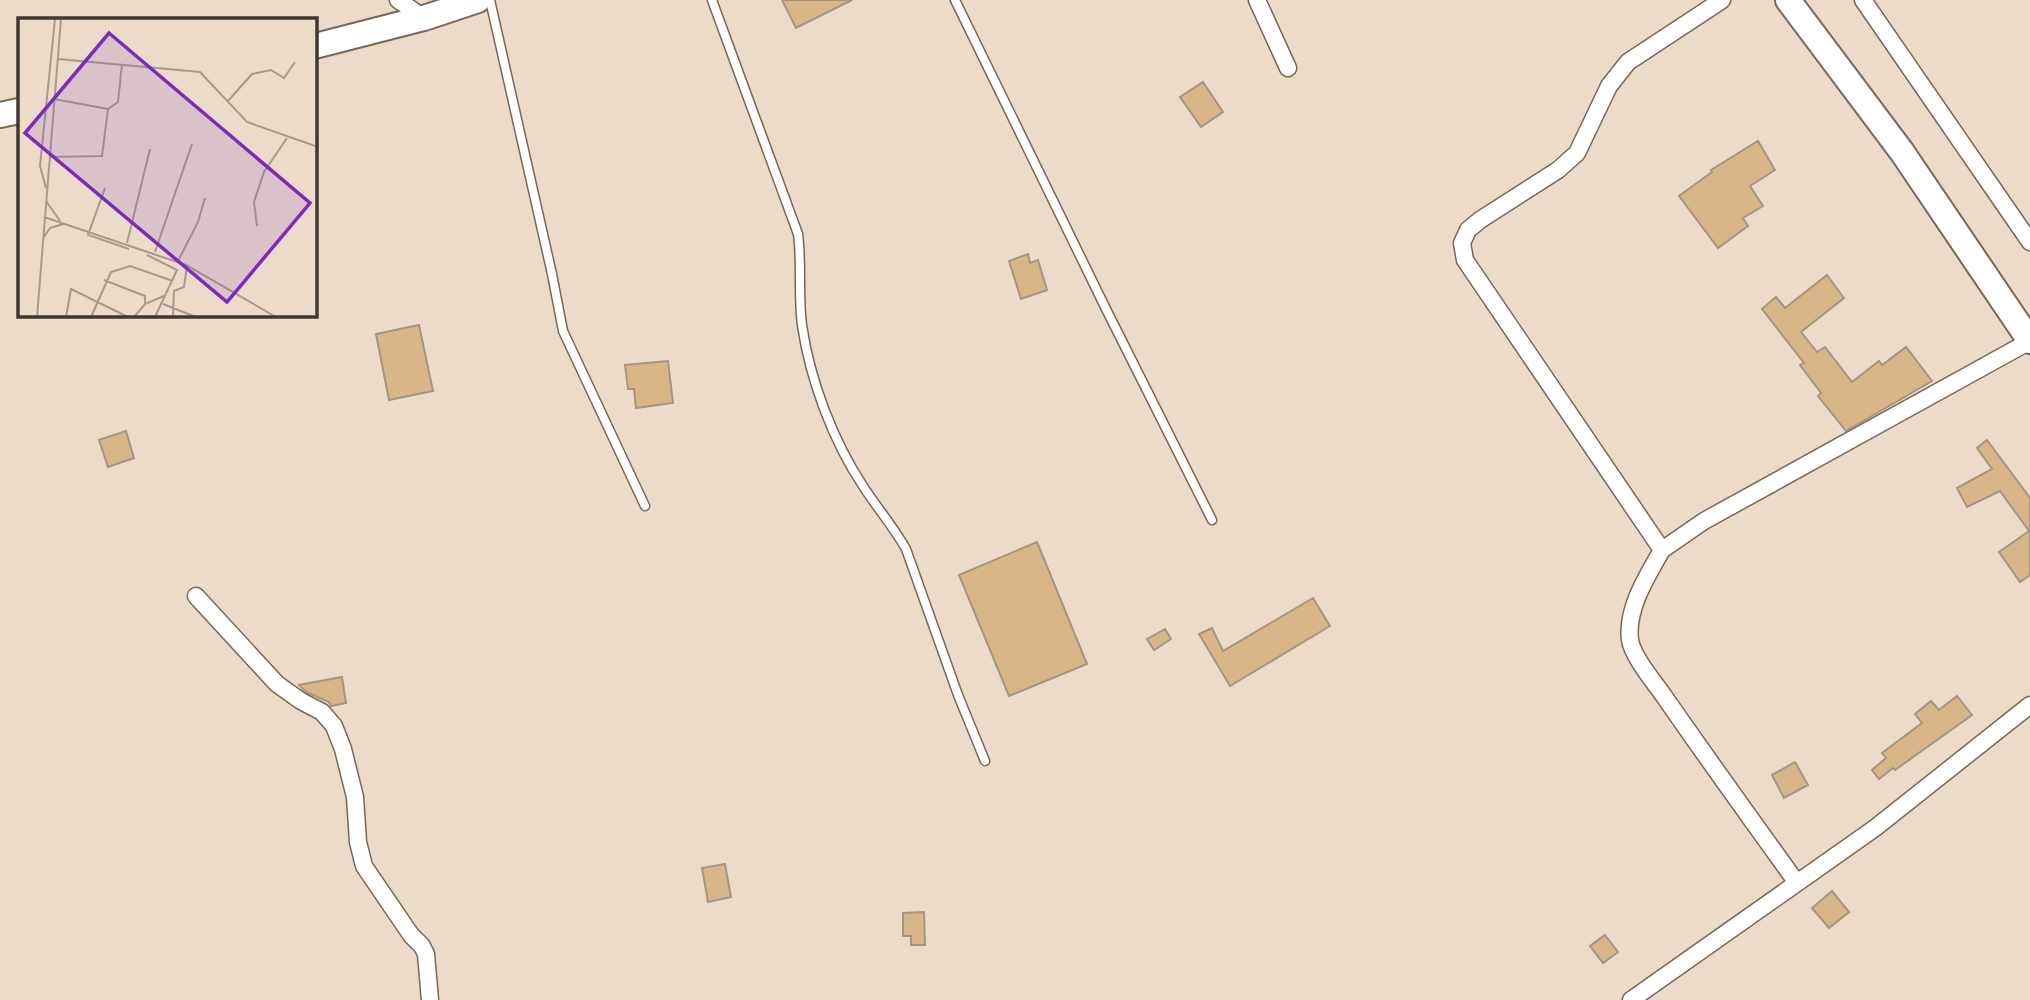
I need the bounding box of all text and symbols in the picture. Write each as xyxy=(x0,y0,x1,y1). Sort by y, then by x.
inset map xyxy=(18,18,317,317)

